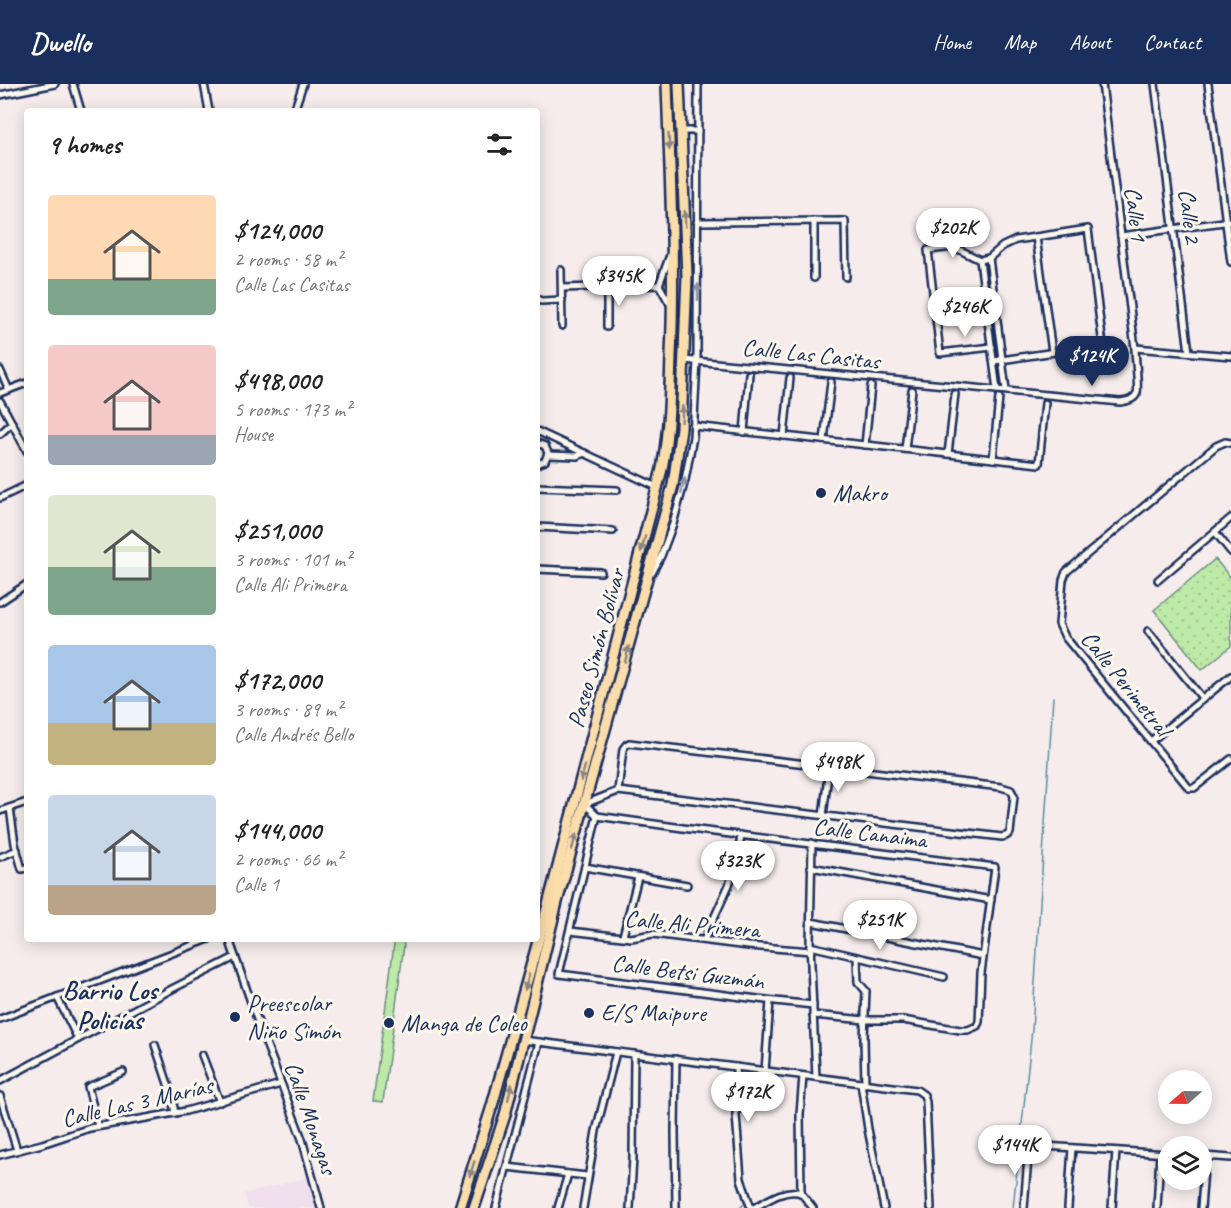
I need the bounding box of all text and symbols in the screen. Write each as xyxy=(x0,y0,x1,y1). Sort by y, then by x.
text: Dwello xyxy=(30,25,91,60)
text: Home xyxy=(933,29,971,55)
text: Map xyxy=(1004,29,1036,55)
text: About xyxy=(1069,29,1111,55)
text: Contact xyxy=(1144,29,1201,55)
text: 9 homes xyxy=(48,128,121,161)
icon: filters xyxy=(483,128,516,161)
one-way arrow xyxy=(665,133,674,152)
street label: Calle 1 xyxy=(1118,185,1154,244)
street label: Calle 2 xyxy=(1172,187,1208,247)
pin: $202K xyxy=(911,208,995,259)
one-way arrow xyxy=(681,210,690,229)
text: $124,000 xyxy=(234,214,321,247)
text: $202K xyxy=(930,215,976,240)
icon: home xyxy=(96,219,168,291)
text: 2 rooms · 58 m² xyxy=(234,247,342,272)
pin: $345K xyxy=(577,256,661,307)
text: $345K xyxy=(596,263,642,288)
text: Calle Las Casitas xyxy=(234,272,349,297)
one-way arrow xyxy=(693,283,703,302)
pin: $246K xyxy=(923,287,1007,338)
text: $246K xyxy=(942,294,988,319)
street label: Calle Las Casitas xyxy=(741,332,883,376)
pin: $124K xyxy=(1050,336,1134,387)
text: $124K xyxy=(1069,343,1115,368)
text: $498,000 xyxy=(234,364,321,397)
icon: home xyxy=(96,369,168,441)
text: 5 rooms · 173 m² xyxy=(234,397,351,422)
one-way arrow xyxy=(677,404,687,423)
text: House xyxy=(234,422,273,447)
one-way arrow xyxy=(679,477,688,495)
place label: Makro xyxy=(833,478,889,508)
marker: Makro xyxy=(814,486,828,500)
text: $251,000 xyxy=(234,514,321,547)
icon: home xyxy=(96,519,168,591)
one-way arrow xyxy=(638,535,648,553)
text: 3 rooms · 101 m² xyxy=(234,547,351,572)
street label: Paseo Simón Bolívar xyxy=(560,563,632,731)
text: Calle Ali Primera xyxy=(234,572,347,597)
street label: Calle Perimetral xyxy=(1074,624,1180,745)
one-way arrow xyxy=(623,645,632,663)
text: $172,000 xyxy=(234,664,321,697)
icon: home xyxy=(96,669,168,741)
text: 3 rooms · 89 m² xyxy=(234,697,342,722)
text: Calle Andrés Bello xyxy=(234,722,353,747)
pin: $498K xyxy=(796,742,880,793)
text: $498K xyxy=(815,749,861,774)
one-way arrow xyxy=(577,764,587,782)
street label: Calle Canaima xyxy=(812,811,931,855)
text: $144,000 xyxy=(234,814,321,847)
icon: home xyxy=(96,819,168,891)
one-way arrow xyxy=(570,833,579,851)
pin: $323K xyxy=(696,841,780,892)
text: 2 rooms · 66 m² xyxy=(234,847,342,872)
text: $323K xyxy=(715,848,761,873)
text: Calle 1 xyxy=(234,872,279,897)
pin: $251K xyxy=(838,900,922,951)
street label: Calle Ali Primera xyxy=(623,903,763,945)
text: $251K xyxy=(857,907,903,932)
street label: Calle Betsi Guzmán xyxy=(610,948,767,996)
one-way arrow xyxy=(522,973,531,991)
district label: Barrio Los Policías xyxy=(63,974,160,1037)
place label: Preescolar Niño Simón xyxy=(247,988,341,1046)
place label: E/S Maipure xyxy=(601,998,708,1028)
marker: E/S Maipure xyxy=(582,1006,596,1020)
place label: Manga de Coleo xyxy=(401,1008,528,1038)
marker: Preescolar Niño Simón xyxy=(228,1010,242,1024)
marker: Manga de Coleo xyxy=(382,1016,396,1030)
street label: Calle Monagas xyxy=(278,1058,345,1180)
street label: Calle Las 3 Marías xyxy=(59,1069,218,1134)
north arrow xyxy=(1158,1070,1212,1124)
map controls xyxy=(1158,1070,1212,1190)
pin: $172K xyxy=(706,1072,790,1123)
text: $172K xyxy=(725,1079,771,1104)
one-way arrow xyxy=(506,1083,516,1101)
pin: $144K xyxy=(973,1125,1057,1176)
text: $144K xyxy=(992,1132,1038,1157)
button: layers xyxy=(1158,1136,1212,1190)
one-way arrow xyxy=(467,1160,476,1178)

